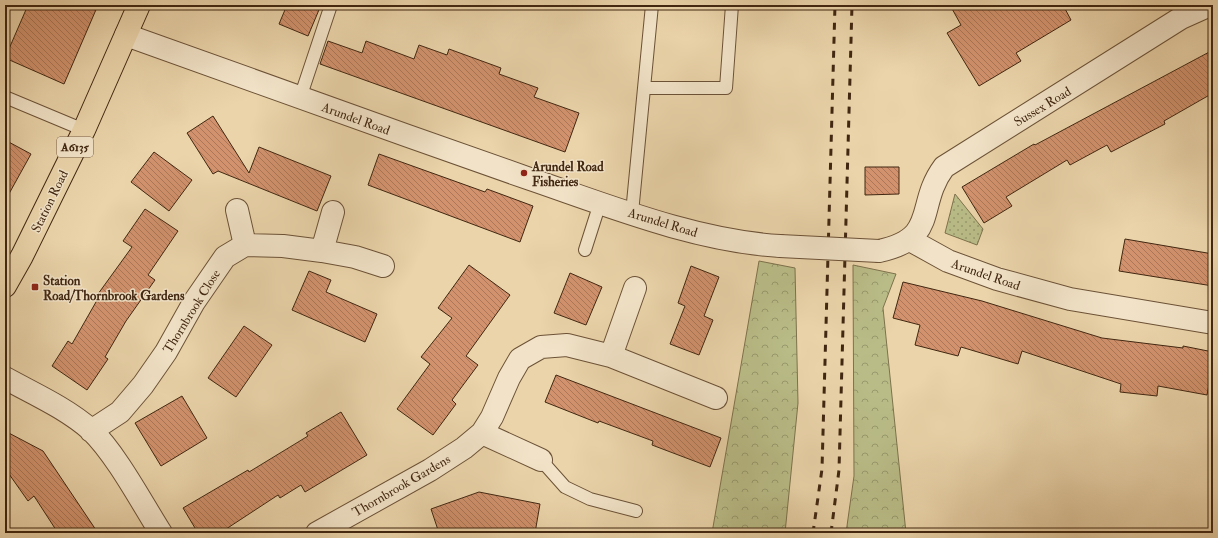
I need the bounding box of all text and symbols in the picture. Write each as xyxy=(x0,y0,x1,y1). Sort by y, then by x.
street label: Sussex Road xyxy=(1011,83,1075,130)
street label: Arundel Road xyxy=(318,99,393,139)
road number: A6135 xyxy=(57,137,93,157)
place label: Arundel Road Fisheries xyxy=(531,159,604,190)
street label: Station Road xyxy=(28,167,72,235)
marker: Arundel Road Fisheries xyxy=(519,168,529,178)
street label: Arundel Road xyxy=(625,205,700,241)
street label: Arundel Road xyxy=(948,255,1023,294)
street label: Thornbrook Close xyxy=(160,266,224,356)
place label: Station Road/Thornbrook Gardens xyxy=(43,273,185,304)
marker: Station Road/Thornbrook Gardens xyxy=(30,282,40,292)
street label: Thornbrook Gardens xyxy=(350,451,454,520)

